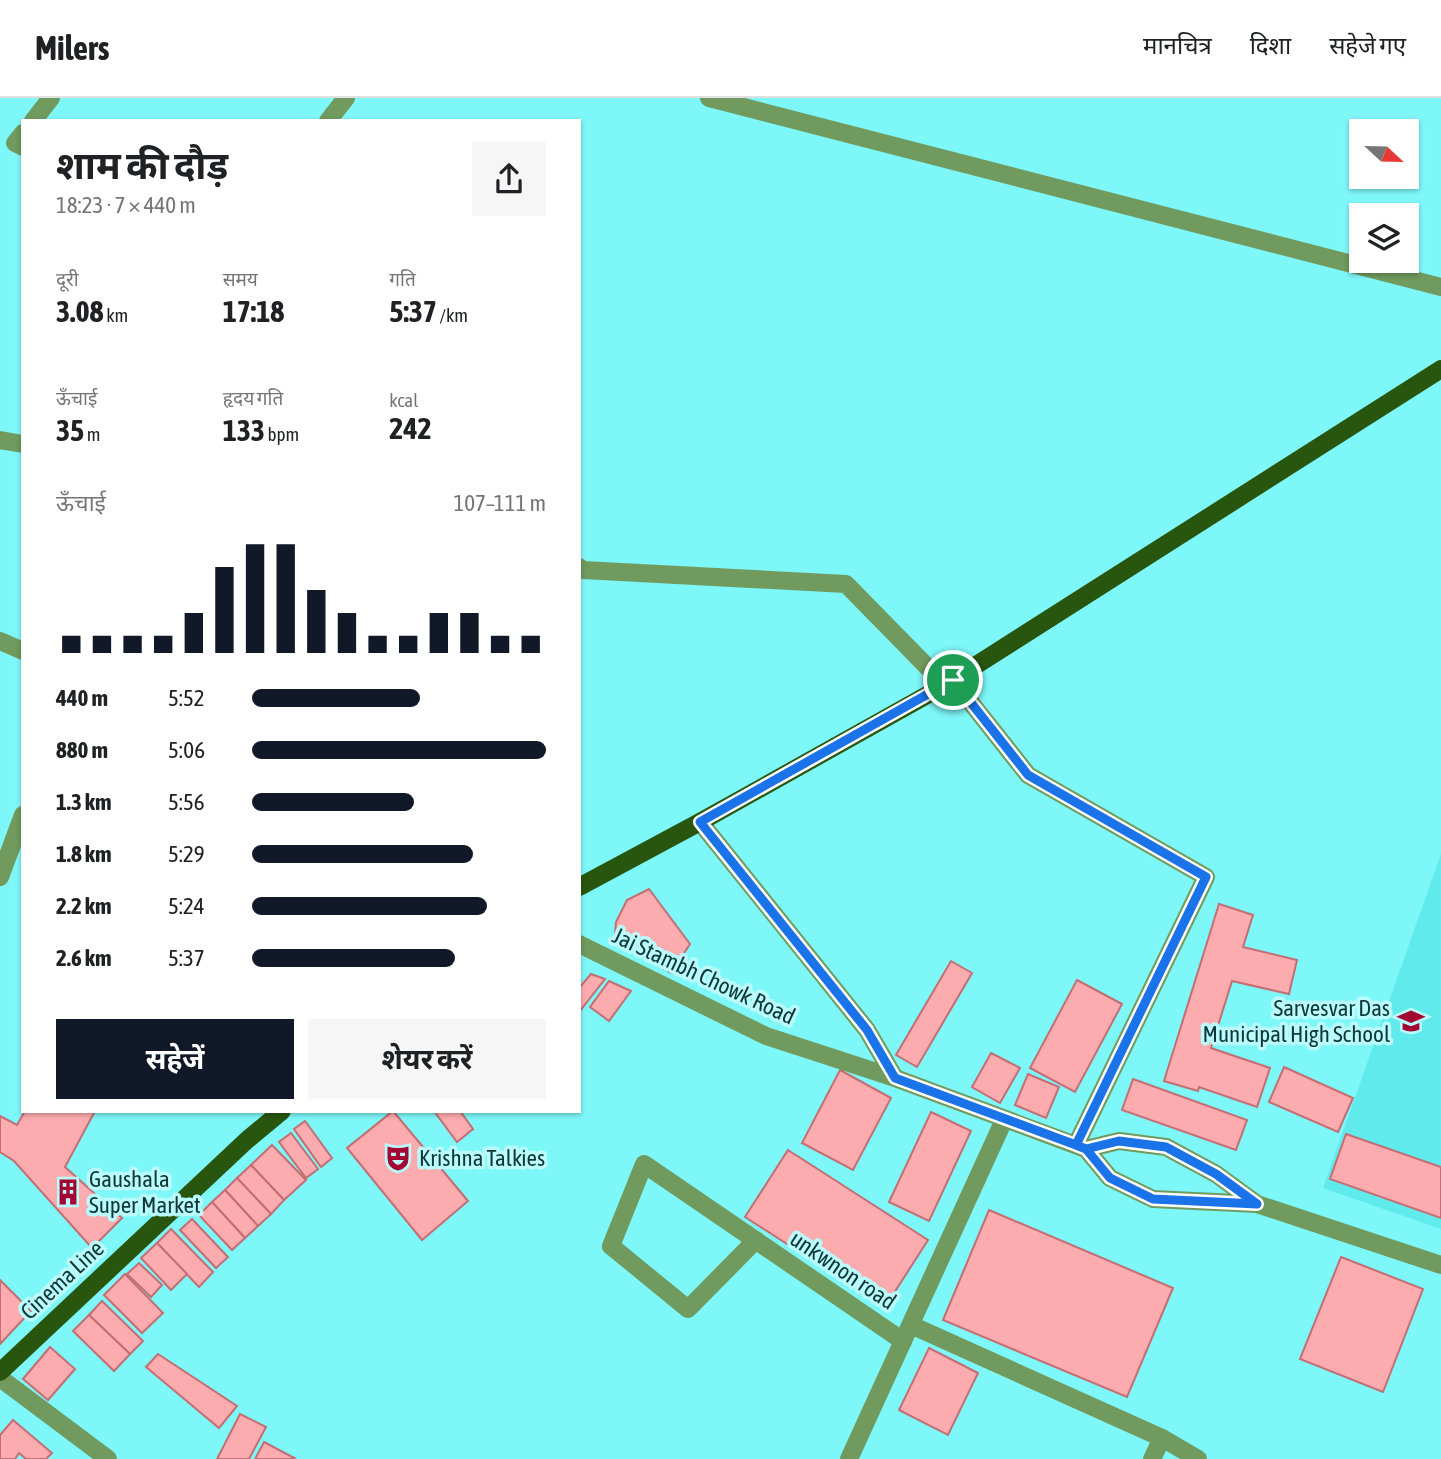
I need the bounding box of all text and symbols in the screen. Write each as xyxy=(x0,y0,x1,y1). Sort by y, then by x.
text: Milers xyxy=(35,29,109,67)
text: मानचित्र xyxy=(1143,32,1212,59)
text: दिशा xyxy=(1250,32,1291,59)
text: सहेजे गए xyxy=(1329,32,1406,59)
north arrow xyxy=(1349,119,1419,189)
map controls xyxy=(1349,119,1419,273)
button: share xyxy=(472,142,546,216)
text: शाम की दौड़ xyxy=(56,144,228,187)
text: 18:23 · 7 × 440 m xyxy=(56,192,196,218)
button: layers xyxy=(1349,203,1419,273)
text: दूरी xyxy=(56,268,79,290)
text: समय xyxy=(223,268,258,290)
text: गति xyxy=(389,268,416,290)
text: 3.08 xyxy=(56,294,104,328)
text: 17:18 xyxy=(223,294,284,328)
text: 5:37 xyxy=(389,294,437,328)
text: km xyxy=(104,304,128,326)
text: /km xyxy=(437,304,468,326)
text: ऊँचाई xyxy=(56,387,97,409)
text: हृदय गति xyxy=(223,387,283,409)
text: kcal xyxy=(389,389,418,411)
text: 242 xyxy=(389,411,432,445)
text: 35 xyxy=(56,413,84,447)
text: 133 xyxy=(223,413,265,447)
text: m xyxy=(84,423,101,445)
text: bpm xyxy=(265,423,299,445)
text: ऊँचाई xyxy=(56,490,106,516)
text: 107–111 m xyxy=(453,490,546,516)
pin xyxy=(923,650,983,710)
icon: arrive xyxy=(934,661,972,699)
text: 440 m xyxy=(56,685,108,711)
text: 5:52 xyxy=(168,685,205,711)
text: 880 m xyxy=(56,737,108,763)
text: 5:06 xyxy=(168,737,205,763)
text: 1.3 km xyxy=(56,789,112,815)
text: 5:56 xyxy=(168,789,205,815)
text: 1.8 km xyxy=(56,841,112,867)
text: 5:29 xyxy=(168,841,205,867)
text: 2.2 km xyxy=(56,893,112,919)
text: 5:24 xyxy=(168,893,205,919)
street label: Jai Stambh Chowk Road xyxy=(609,922,799,1030)
text: 2.6 km xyxy=(56,945,112,971)
text: 5:37 xyxy=(168,945,205,971)
place label: Sarvesvar Das Municipal High School xyxy=(1203,995,1390,1047)
school or university icon: Sarvesvar Das Municipal High School xyxy=(1396,1006,1426,1036)
button: सहेजें xyxy=(56,1019,294,1099)
button: शेयर करें xyxy=(308,1019,546,1099)
theatre icon: Krishna Talkies xyxy=(383,1143,413,1173)
place label: Krishna Talkies xyxy=(419,1145,545,1171)
place label: Gaushala Super Market xyxy=(89,1166,201,1218)
building icon: Gaushala Super Market xyxy=(53,1177,83,1207)
street label: unkwnon road xyxy=(785,1225,901,1315)
street label: Cinema Line xyxy=(15,1235,109,1325)

